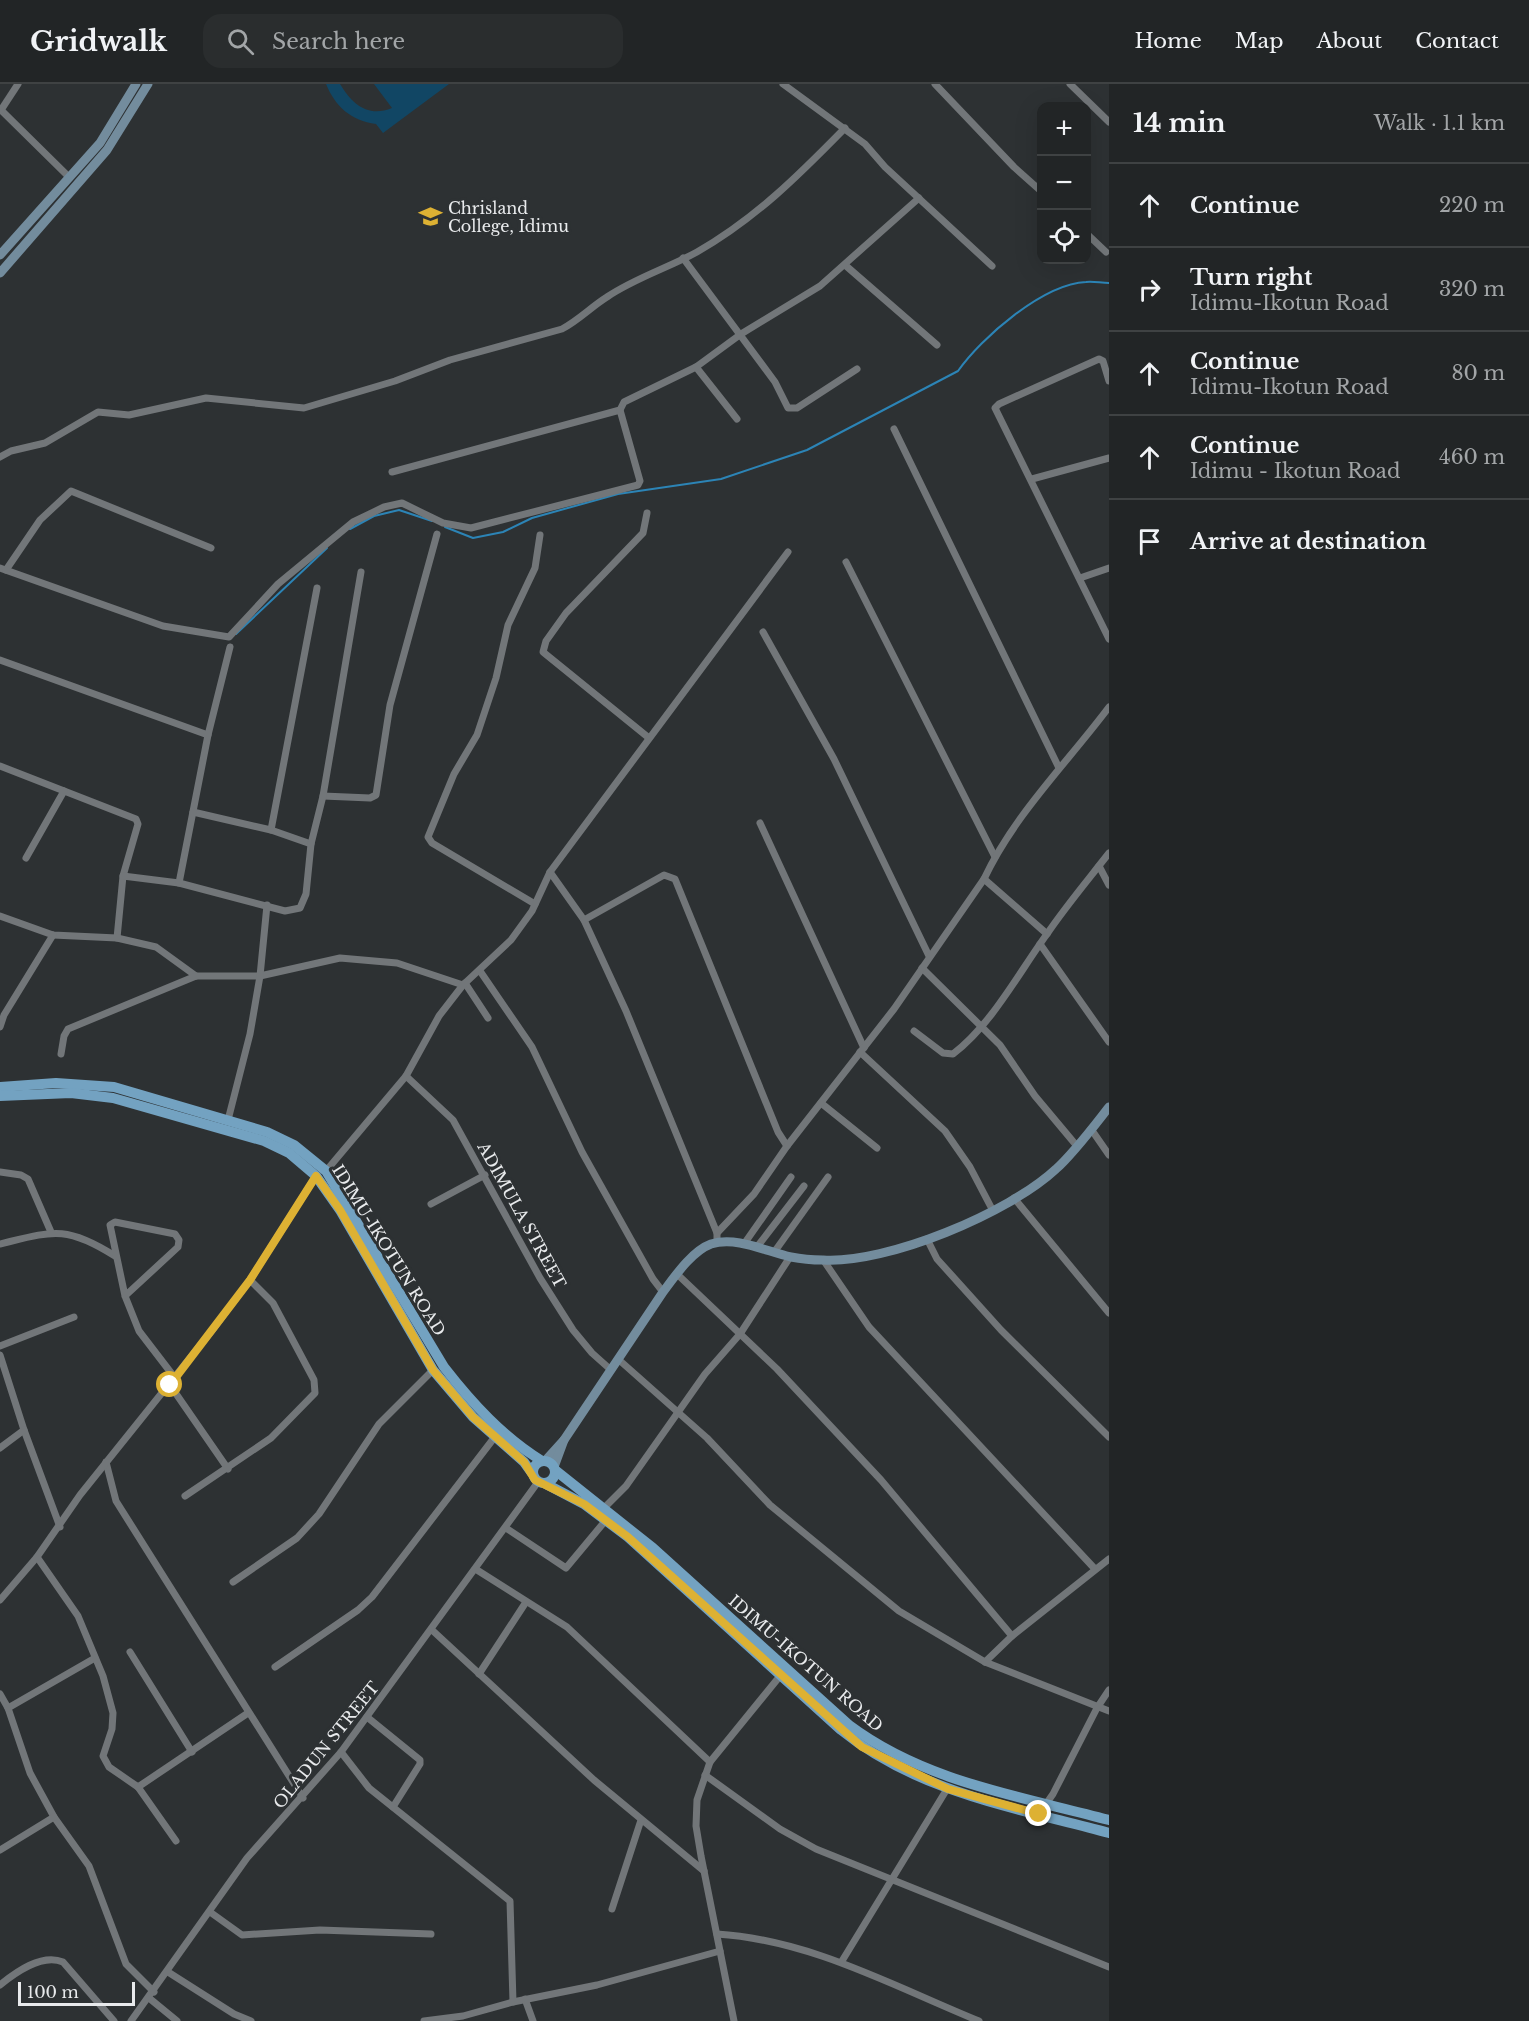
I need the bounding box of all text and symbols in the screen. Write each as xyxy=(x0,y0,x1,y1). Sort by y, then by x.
search box xyxy=(203,14,623,68)
text: Gridwalk xyxy=(30,24,167,59)
icon: search xyxy=(224,25,257,58)
text: Search here xyxy=(272,28,405,55)
text: Home xyxy=(1135,28,1202,54)
text: Map xyxy=(1235,28,1283,54)
text: About xyxy=(1316,28,1382,54)
text: Contact xyxy=(1415,28,1499,54)
map controls xyxy=(1037,102,1091,264)
button: + xyxy=(1037,102,1091,156)
text: 14 min xyxy=(1133,107,1226,139)
text: Walk · 1.1 km xyxy=(1374,111,1505,135)
button: − xyxy=(1037,156,1091,210)
icon: ahead xyxy=(1133,189,1166,222)
text: Continue xyxy=(1190,192,1299,219)
text: 220 m xyxy=(1439,193,1505,217)
place label: Chrisland College, Idimu xyxy=(448,198,569,236)
school or university icon: Chrisland College, Idimu xyxy=(417,204,443,230)
button: locate xyxy=(1037,210,1091,264)
text: Turn right xyxy=(1190,264,1312,291)
icon: right xyxy=(1133,273,1166,306)
text: 320 m xyxy=(1439,277,1505,301)
text: Idimu-Ikotun Road xyxy=(1190,291,1389,315)
text: Continue xyxy=(1190,348,1299,375)
icon: ahead xyxy=(1133,357,1166,390)
text: 80 m xyxy=(1451,361,1505,385)
text: Idimu-Ikotun Road xyxy=(1190,375,1389,399)
text: Continue xyxy=(1190,432,1299,459)
icon: ahead xyxy=(1133,441,1166,474)
text: 460 m xyxy=(1439,445,1505,469)
text: Idimu - Ikotun Road xyxy=(1190,459,1400,483)
icon: arrive xyxy=(1133,525,1166,558)
text: Arrive at destination xyxy=(1190,528,1427,555)
street label: ADIMULA STREET xyxy=(473,1138,571,1292)
street label: IDIMU-IKOTUN ROAD xyxy=(328,1161,450,1339)
route start xyxy=(156,1371,182,1397)
street label: IDIMU-IKOTUN ROAD xyxy=(725,1590,887,1736)
street label: OLADUN STREET xyxy=(269,1677,383,1812)
route end xyxy=(1025,1800,1051,1826)
scale bar xyxy=(18,1979,135,2006)
text: 100 m xyxy=(27,1982,79,2002)

